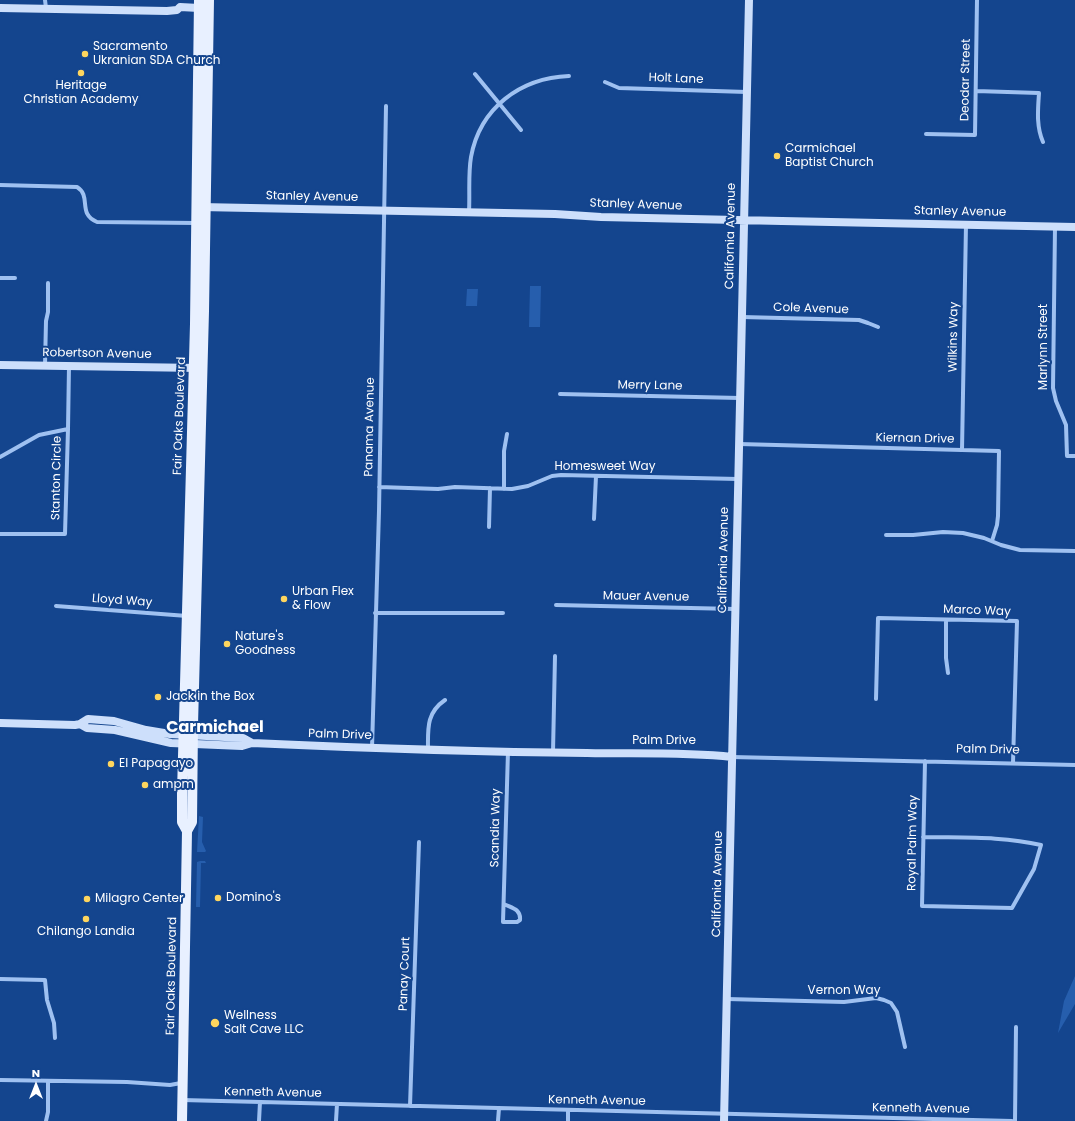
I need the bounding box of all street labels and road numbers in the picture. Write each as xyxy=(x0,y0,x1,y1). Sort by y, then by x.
street label: Deodar Street xyxy=(958,39,974,121)
street label: Holt Lane xyxy=(648,71,704,87)
street label: California Avenue xyxy=(723,183,739,289)
street label: Stanley Avenue xyxy=(266,189,358,205)
street label: Stanley Avenue xyxy=(589,196,683,214)
street label: Stanley Avenue xyxy=(914,204,1006,220)
street label: Cole Avenue xyxy=(773,300,849,318)
street label: Wilkins Way xyxy=(946,302,962,372)
street label: Marlynn Street xyxy=(1037,304,1051,390)
street label: Robertson Avenue xyxy=(42,346,152,362)
street label: Fair Oaks Boulevard xyxy=(171,357,189,475)
street label: Panama Avenue xyxy=(362,377,378,477)
street label: Merry Lane xyxy=(617,378,683,394)
street label: Kiernan Drive xyxy=(875,431,955,447)
street label: Stanton Circle xyxy=(49,436,65,520)
street label: Homesweet Way xyxy=(555,460,655,474)
street label: California Avenue xyxy=(716,507,732,613)
street label: Mauer Avenue xyxy=(603,589,689,605)
street label: Lloyd Way xyxy=(91,592,153,610)
street label: Marco Way xyxy=(943,603,1011,619)
street label: Palm Drive xyxy=(308,727,372,743)
street label: Palm Drive xyxy=(632,734,696,748)
street label: Palm Drive xyxy=(956,742,1020,758)
street label: Scandia Way xyxy=(488,788,504,868)
street label: Royal Palm Way xyxy=(905,795,921,891)
street label: California Avenue xyxy=(710,831,726,937)
street label: Fair Oaks Boulevard xyxy=(164,917,180,1035)
street label: Panay Court xyxy=(397,937,413,1011)
street label: Vernon Way xyxy=(808,984,880,998)
street label: Kenneth Avenue xyxy=(224,1085,322,1101)
street label: Kenneth Avenue xyxy=(548,1093,646,1109)
street label: Kenneth Avenue xyxy=(872,1101,970,1117)

